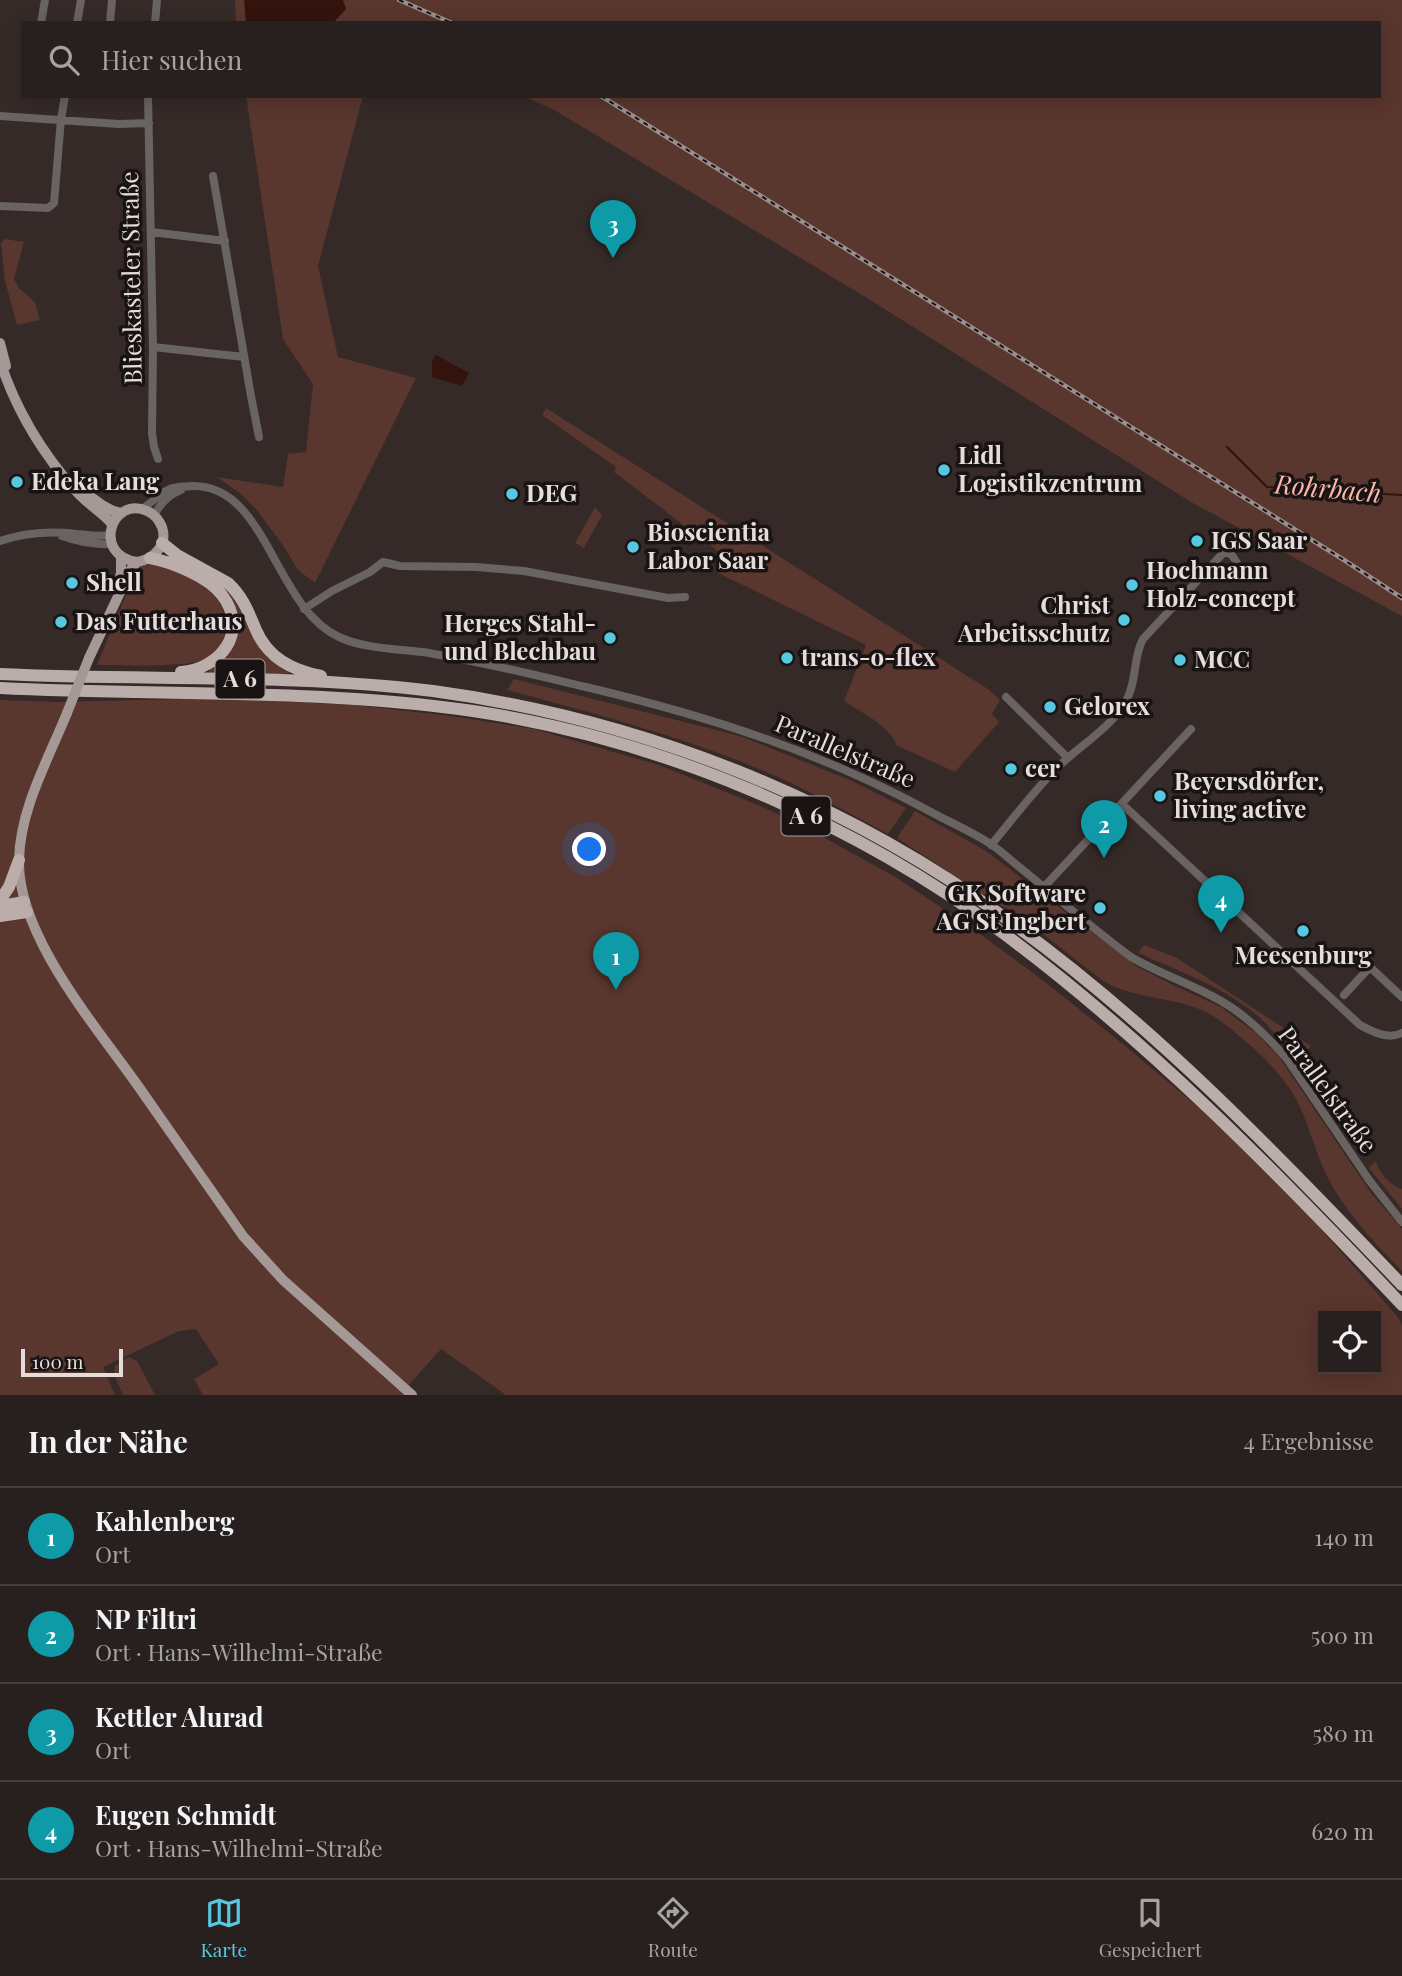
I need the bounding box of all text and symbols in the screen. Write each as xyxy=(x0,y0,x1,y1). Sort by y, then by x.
search box xyxy=(21,21,1381,98)
icon: search xyxy=(45,41,83,79)
text: Hier suchen xyxy=(101,42,242,77)
street label: Blieskasteler Straße xyxy=(112,171,148,385)
pin: 3 xyxy=(590,200,636,258)
place label: Lidl Logistikzentrum xyxy=(958,438,1142,498)
marker: Lidl Logistikzentrum xyxy=(936,462,952,478)
place label: Edeka Lang xyxy=(31,464,160,496)
water label: Rohrbach xyxy=(1272,465,1383,510)
marker: Edeka Lang xyxy=(9,474,25,490)
place label: DEG xyxy=(526,476,578,508)
marker: DEG xyxy=(504,486,520,502)
place label: Bioscientia Labor Saar xyxy=(647,515,770,575)
place label: IGS Saar xyxy=(1211,523,1308,555)
marker: IGS Saar xyxy=(1189,533,1205,549)
marker: Bioscientia Labor Saar xyxy=(625,539,641,555)
place label: Hochmann Holz-concept xyxy=(1146,553,1296,613)
place label: Shell xyxy=(86,565,142,597)
marker: Shell xyxy=(64,575,80,591)
marker: Hochmann Holz-concept xyxy=(1124,577,1140,593)
place label: Christ Arbeitsschutz xyxy=(957,588,1111,648)
place label: Das Futterhaus xyxy=(75,604,243,636)
place label: Herges Stahl- und Blechbau xyxy=(444,606,596,666)
marker: Christ Arbeitsschutz xyxy=(1116,612,1132,628)
marker: Das Futterhaus xyxy=(53,614,69,630)
marker: Herges Stahl- und Blechbau xyxy=(602,630,618,646)
place label: trans-o-flex xyxy=(800,640,936,672)
place label: MCC xyxy=(1194,642,1250,674)
marker: trans-o-flex xyxy=(779,650,795,666)
marker: MCC xyxy=(1172,652,1188,668)
road number: A 6 xyxy=(216,660,264,698)
place label: Gelorex xyxy=(1064,689,1150,721)
marker: Gelorex xyxy=(1042,699,1058,715)
street label: Parallelstraße xyxy=(771,706,921,794)
place label: cer xyxy=(1025,751,1061,783)
marker: cer xyxy=(1003,761,1019,777)
place label: Beyersdörfer, living active xyxy=(1174,764,1324,824)
marker: Beyersdörfer, living active xyxy=(1152,788,1168,804)
road number: A 6 xyxy=(782,796,830,836)
pin: 2 xyxy=(1081,800,1127,858)
your location xyxy=(572,832,606,866)
pin: 4 xyxy=(1198,875,1244,933)
place label: GK Software AG St Ingbert xyxy=(936,876,1087,936)
marker: GK Software AG St Ingbert xyxy=(1092,900,1108,916)
marker: Meesenburg xyxy=(1295,923,1311,939)
pin: 1 xyxy=(593,932,639,990)
place label: Meesenburg xyxy=(1235,938,1372,970)
street label: Parallelstraße xyxy=(1272,1019,1385,1158)
map controls xyxy=(1318,1311,1381,1374)
button: locate xyxy=(1318,1311,1381,1374)
scale bar xyxy=(21,1346,122,1378)
text: 100 m xyxy=(32,1348,83,1374)
text: In der Nähe xyxy=(28,1421,188,1461)
text: 4 Ergebnisse xyxy=(1243,1425,1374,1456)
text: Kahlenberg xyxy=(95,1503,234,1538)
text: 1 xyxy=(47,1521,55,1552)
text: 140 m xyxy=(1314,1521,1374,1552)
text: Ort xyxy=(95,1538,130,1569)
text: NP Filtri xyxy=(95,1601,197,1636)
text: 2 xyxy=(45,1619,57,1650)
text: 500 m xyxy=(1311,1619,1374,1650)
text: Ort · Hans-Wilhelmi-Straße xyxy=(95,1636,383,1667)
text: Kettler Alurad xyxy=(95,1699,264,1734)
text: 3 xyxy=(45,1717,57,1748)
text: 580 m xyxy=(1313,1717,1374,1748)
text: Ort xyxy=(95,1734,130,1765)
text: Eugen Schmidt xyxy=(95,1797,276,1832)
text: 4 xyxy=(45,1815,57,1846)
text: 620 m xyxy=(1311,1815,1374,1846)
text: Ort · Hans-Wilhelmi-Straße xyxy=(95,1832,383,1863)
tab: Karte xyxy=(200,1894,247,1962)
tab: Route xyxy=(648,1894,698,1962)
tab: Gespeichert xyxy=(1099,1894,1202,1962)

